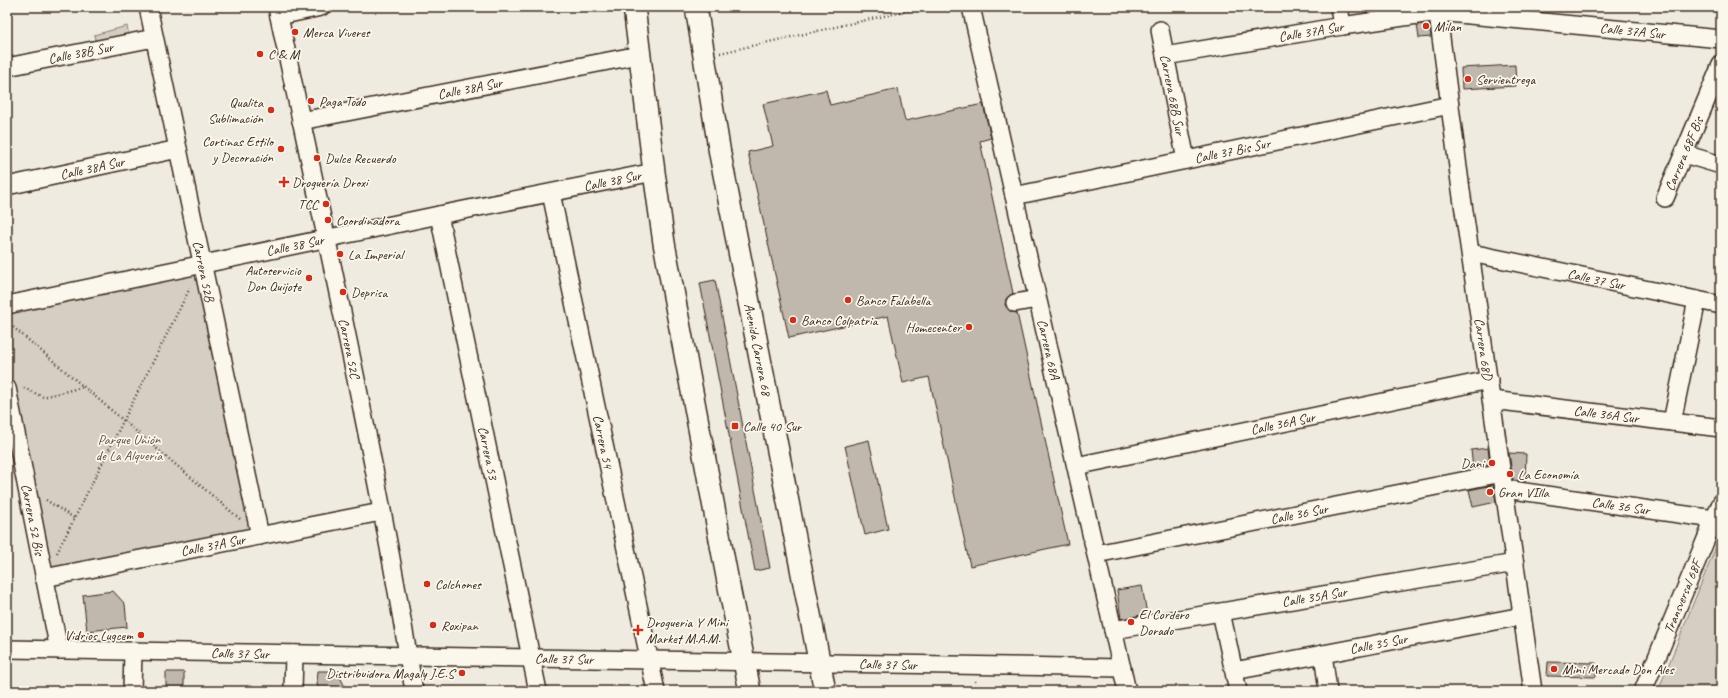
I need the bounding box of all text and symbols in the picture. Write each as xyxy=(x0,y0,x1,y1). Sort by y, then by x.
street label: Calle 37A Sur xyxy=(1277,18,1347,46)
place label: Milan xyxy=(1434,18,1462,35)
street label: Calle 37A Sur xyxy=(1599,20,1668,43)
marker: Milan xyxy=(1421,21,1431,31)
place label: Merca Viveres xyxy=(303,24,371,41)
marker: Merca Viveres xyxy=(290,27,300,37)
street label: Calle 38B Sur xyxy=(47,38,117,68)
place label: C & M xyxy=(268,46,301,63)
marker: C & M xyxy=(255,49,265,59)
street label: Carrera 68B Sur xyxy=(1156,53,1189,139)
place label: Servientrega xyxy=(1476,71,1536,88)
street label: Calle 38A Sur xyxy=(436,74,505,103)
marker: Servientrega xyxy=(1463,74,1473,84)
place label: Paga Todo xyxy=(319,93,367,110)
place label: Qualita Sublimación xyxy=(208,94,264,127)
marker: Paga Todo xyxy=(306,96,316,106)
marker: Qualita Sublimación xyxy=(266,105,276,115)
street label: Carrera 68F Bis xyxy=(1661,113,1708,193)
place label: Cortinas Estilo y Decoración xyxy=(202,133,275,166)
street label: Calle 37 Bis Sur xyxy=(1193,135,1273,167)
marker: Cortinas Estilo y Decoración xyxy=(276,144,286,154)
place label: Dulce Recuerdo xyxy=(325,150,397,167)
street label: Calle 38A Sur xyxy=(58,152,128,183)
marker: Dulce Recuerdo xyxy=(312,153,322,163)
street label: Calle 38 Sur xyxy=(582,166,645,195)
place label: Droguería Droxi xyxy=(292,174,370,191)
marker: Droguería Droxi xyxy=(279,177,289,187)
place label: TCC xyxy=(298,196,320,213)
marker: TCC xyxy=(321,199,331,209)
place label: Coordinadora xyxy=(336,212,401,229)
marker: Coordinadora xyxy=(323,215,333,225)
street label: Calle 38 Sur xyxy=(265,231,327,260)
street label: Carrera 52B xyxy=(189,239,218,305)
place label: La Imperial xyxy=(348,246,406,263)
marker: La Imperial xyxy=(335,249,345,259)
place label: Autoservicio Don Quijote xyxy=(245,262,302,295)
street label: Calle 37 Sur xyxy=(1566,265,1628,294)
marker: Autoservicio Don Quijote xyxy=(304,273,314,283)
place label: Deprisa xyxy=(351,284,389,301)
marker: Deprisa xyxy=(338,287,348,297)
place label: Banco Falabella xyxy=(856,292,932,309)
marker: Banco Falabella xyxy=(843,295,853,305)
street label: Avenida Carrera 68 xyxy=(740,302,775,399)
place label: Banco Colpatria xyxy=(801,312,879,329)
marker: Banco Colpatria xyxy=(788,315,798,325)
street label: Carrera 52C xyxy=(335,317,364,381)
street label: Carrera 68D xyxy=(1470,317,1496,383)
street label: Carrera 68A xyxy=(1033,318,1064,382)
place label: Homecenter xyxy=(906,319,962,336)
marker: Homecenter xyxy=(964,322,974,332)
street label: Calle 36A Sur xyxy=(1573,402,1641,427)
street label: Calle 36A Sur xyxy=(1249,408,1318,438)
street label: Carrera 54 xyxy=(589,413,617,472)
place label: Calle 40 Sur xyxy=(743,418,803,435)
marker: Calle 40 Sur xyxy=(730,421,740,431)
street label: Carrera 53 xyxy=(474,425,502,483)
park label: Parque Unión de La Alquería xyxy=(96,431,163,464)
place label: Dani xyxy=(1461,455,1486,472)
marker: Dani xyxy=(1487,458,1497,468)
place label: La Economía xyxy=(1518,466,1579,483)
marker: La Economía xyxy=(1505,469,1515,479)
street label: Carrera 52 Bis xyxy=(17,482,48,558)
place label: Gran VIlla xyxy=(1498,484,1550,501)
marker: Gran VIlla xyxy=(1485,487,1495,497)
street label: Calle 36 Sur xyxy=(1591,494,1653,519)
street label: Calle 36 Sur xyxy=(1269,500,1331,528)
street label: Calle 37A Sur xyxy=(179,530,248,560)
street label: Transversal 68F xyxy=(1660,555,1707,636)
place label: Colchones xyxy=(435,576,482,593)
marker: Colchones xyxy=(422,579,432,589)
street label: Calle 35A Sur xyxy=(1281,583,1350,611)
place label: El Cordero Dorado xyxy=(1139,606,1190,639)
place label: Drogueria Y Mini Market M.A.M. xyxy=(646,614,730,647)
place label: Roxipan xyxy=(441,617,479,634)
marker: El Cordero Dorado xyxy=(1126,617,1136,627)
marker: Roxipan xyxy=(428,620,438,630)
marker: Drogueria Y Mini Market M.A.M. xyxy=(633,625,643,635)
place label: Vidrios Lugcem xyxy=(64,627,134,644)
marker: Vidrios Lugcem xyxy=(136,630,146,640)
street label: Calle 35 Sur xyxy=(1348,630,1411,658)
street label: Calle 37 Sur xyxy=(211,644,271,662)
street label: Calle 37 Sur xyxy=(535,650,595,668)
street label: Calle 37 Sur xyxy=(859,656,919,674)
place label: Mini Mercado Don Ales xyxy=(1562,661,1675,678)
marker: Mini Mercado Don Ales xyxy=(1549,664,1559,674)
place label: Distribuidora Magaly J.E.S xyxy=(326,665,457,682)
marker: Distribuidora Magaly J.E.S xyxy=(457,668,467,678)

